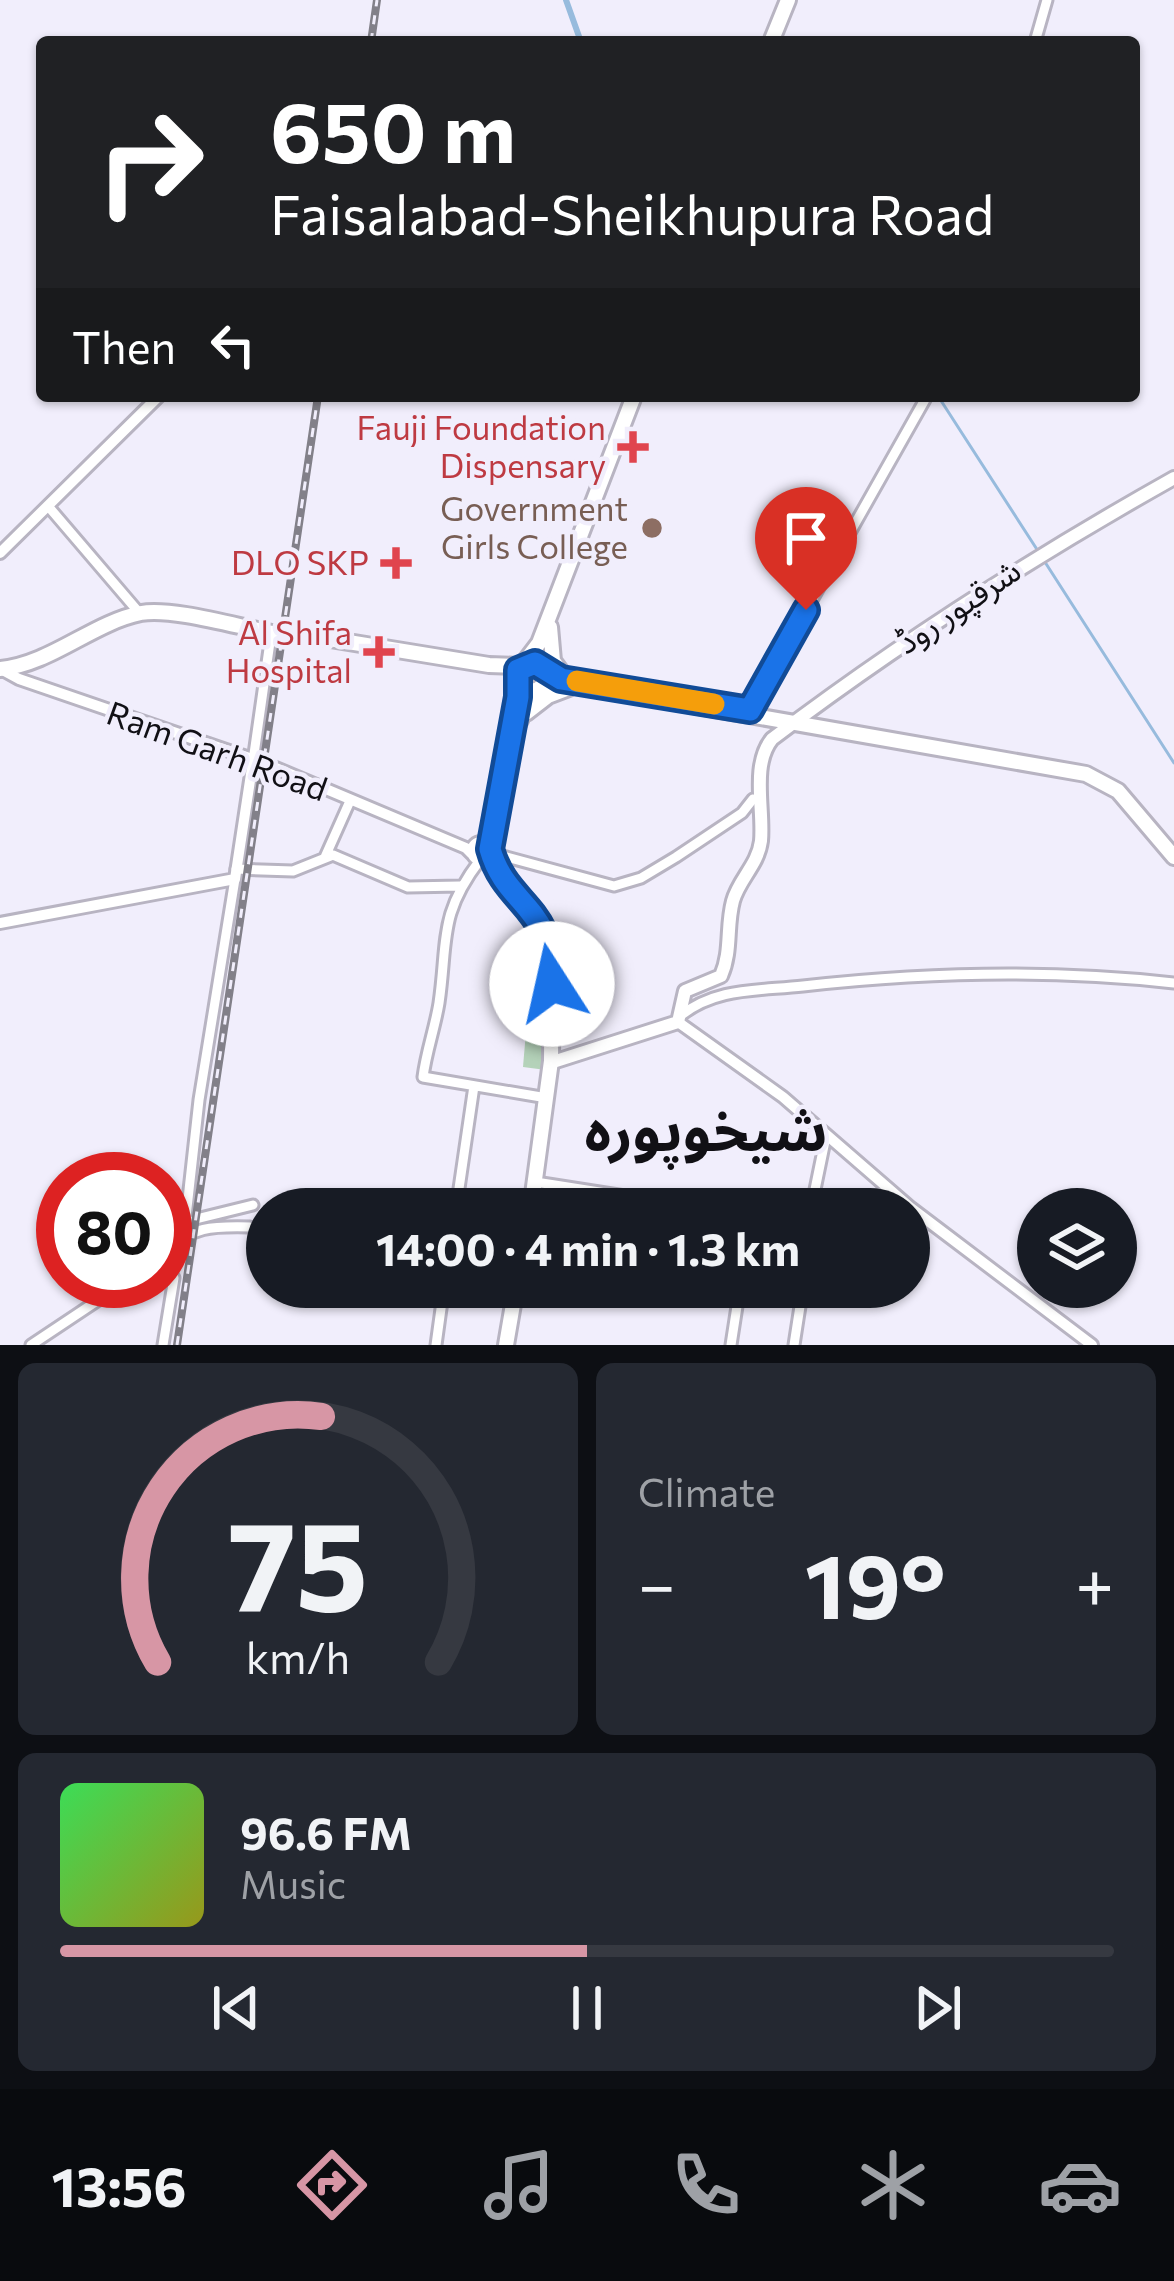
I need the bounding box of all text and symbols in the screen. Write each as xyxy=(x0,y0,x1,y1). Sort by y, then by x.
text: 650 m xyxy=(270,78,516,180)
icon: right xyxy=(72,84,228,240)
text: Faisalabad-Sheikhupura Road xyxy=(270,180,994,246)
icon: left xyxy=(200,312,266,378)
text: Then xyxy=(72,318,176,373)
place label: Fauji Foundation Dispensary xyxy=(357,406,606,485)
marker: Fauji Foundation Dispensary xyxy=(617,431,649,463)
place label: Government Girls College xyxy=(440,487,628,566)
pin xyxy=(755,487,857,610)
icon: arrive xyxy=(773,505,839,571)
marker: Government Girls College xyxy=(639,515,665,541)
place label: DLO SKP xyxy=(231,541,369,582)
marker: DLO SKP xyxy=(380,547,412,579)
street label: شرقپور روڈ xyxy=(887,548,1029,664)
place label: Al Shifa Hospital xyxy=(226,611,352,690)
marker: Al Shifa Hospital xyxy=(363,636,395,668)
street label: Ram Garh Road xyxy=(102,691,333,808)
position arrow xyxy=(489,921,615,1047)
district label: شیخوپورہ xyxy=(585,1093,827,1170)
speed limit sign: 80 xyxy=(36,1152,192,1308)
map controls xyxy=(1017,1188,1137,1308)
button: layers xyxy=(1017,1188,1137,1308)
text: 14:00 · 4 min · 1.3 km xyxy=(376,1220,800,1275)
text: Climate xyxy=(638,1467,775,1515)
text: 75 xyxy=(228,1484,368,1637)
text: 19° xyxy=(805,1527,946,1638)
text: − xyxy=(638,1542,676,1623)
text: + xyxy=(1075,1542,1114,1623)
text: km/h xyxy=(246,1630,350,1683)
text: 96.6 FM xyxy=(240,1804,412,1859)
text: Music xyxy=(240,1859,346,1907)
icon: previous xyxy=(203,1975,269,2041)
icon: pause xyxy=(554,1975,620,2041)
icon: next xyxy=(905,1975,971,2041)
icon: directions xyxy=(290,2143,374,2227)
icon: music xyxy=(477,2143,561,2227)
icon: phone xyxy=(664,2143,748,2227)
icon: climate xyxy=(851,2143,935,2227)
icon: car xyxy=(1038,2143,1122,2227)
text: 13:56 xyxy=(52,2152,187,2218)

